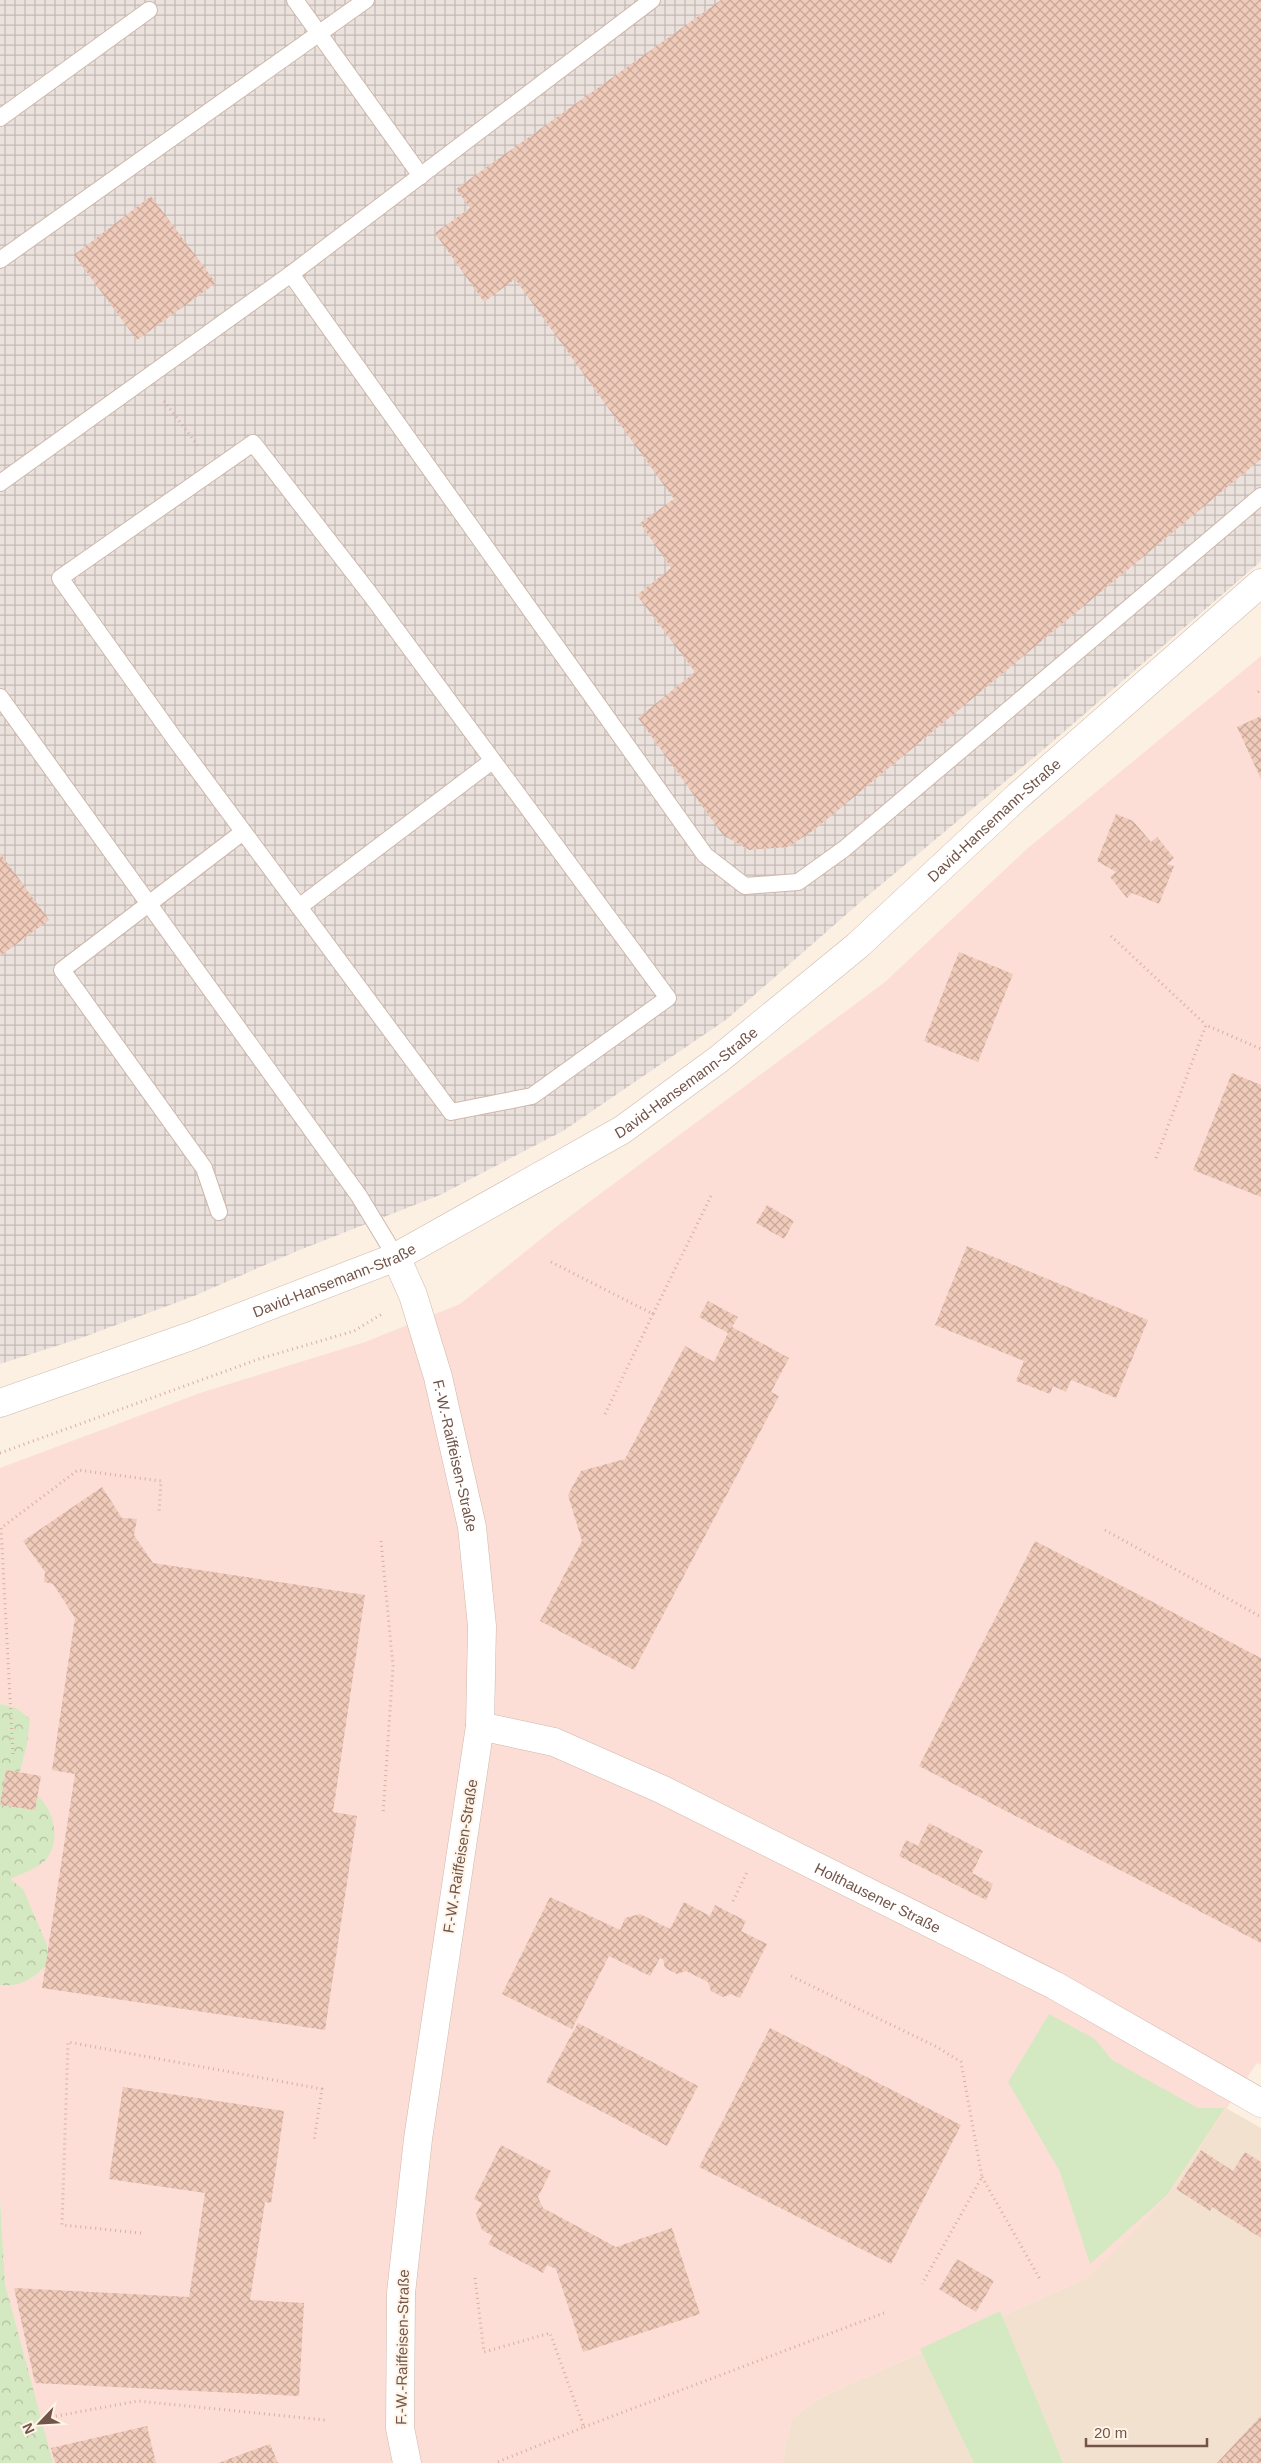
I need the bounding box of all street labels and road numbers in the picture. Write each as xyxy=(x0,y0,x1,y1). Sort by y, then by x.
street label: David-Hansemann-Straße xyxy=(924,755,1064,885)
street label: David-Hansemann-Straße xyxy=(611,1023,760,1141)
street label: David-Hansemann-Straße xyxy=(250,1239,419,1320)
street label: F.-W.-Raiffeisen-Straße xyxy=(430,1378,481,1533)
street label: F.-W.-Raiffeisen-Straße xyxy=(439,1778,481,1934)
street label: Holthausener Straße xyxy=(812,1859,944,1936)
street label: F.-W.-Raiffeisen-Straße xyxy=(392,2269,412,2425)

